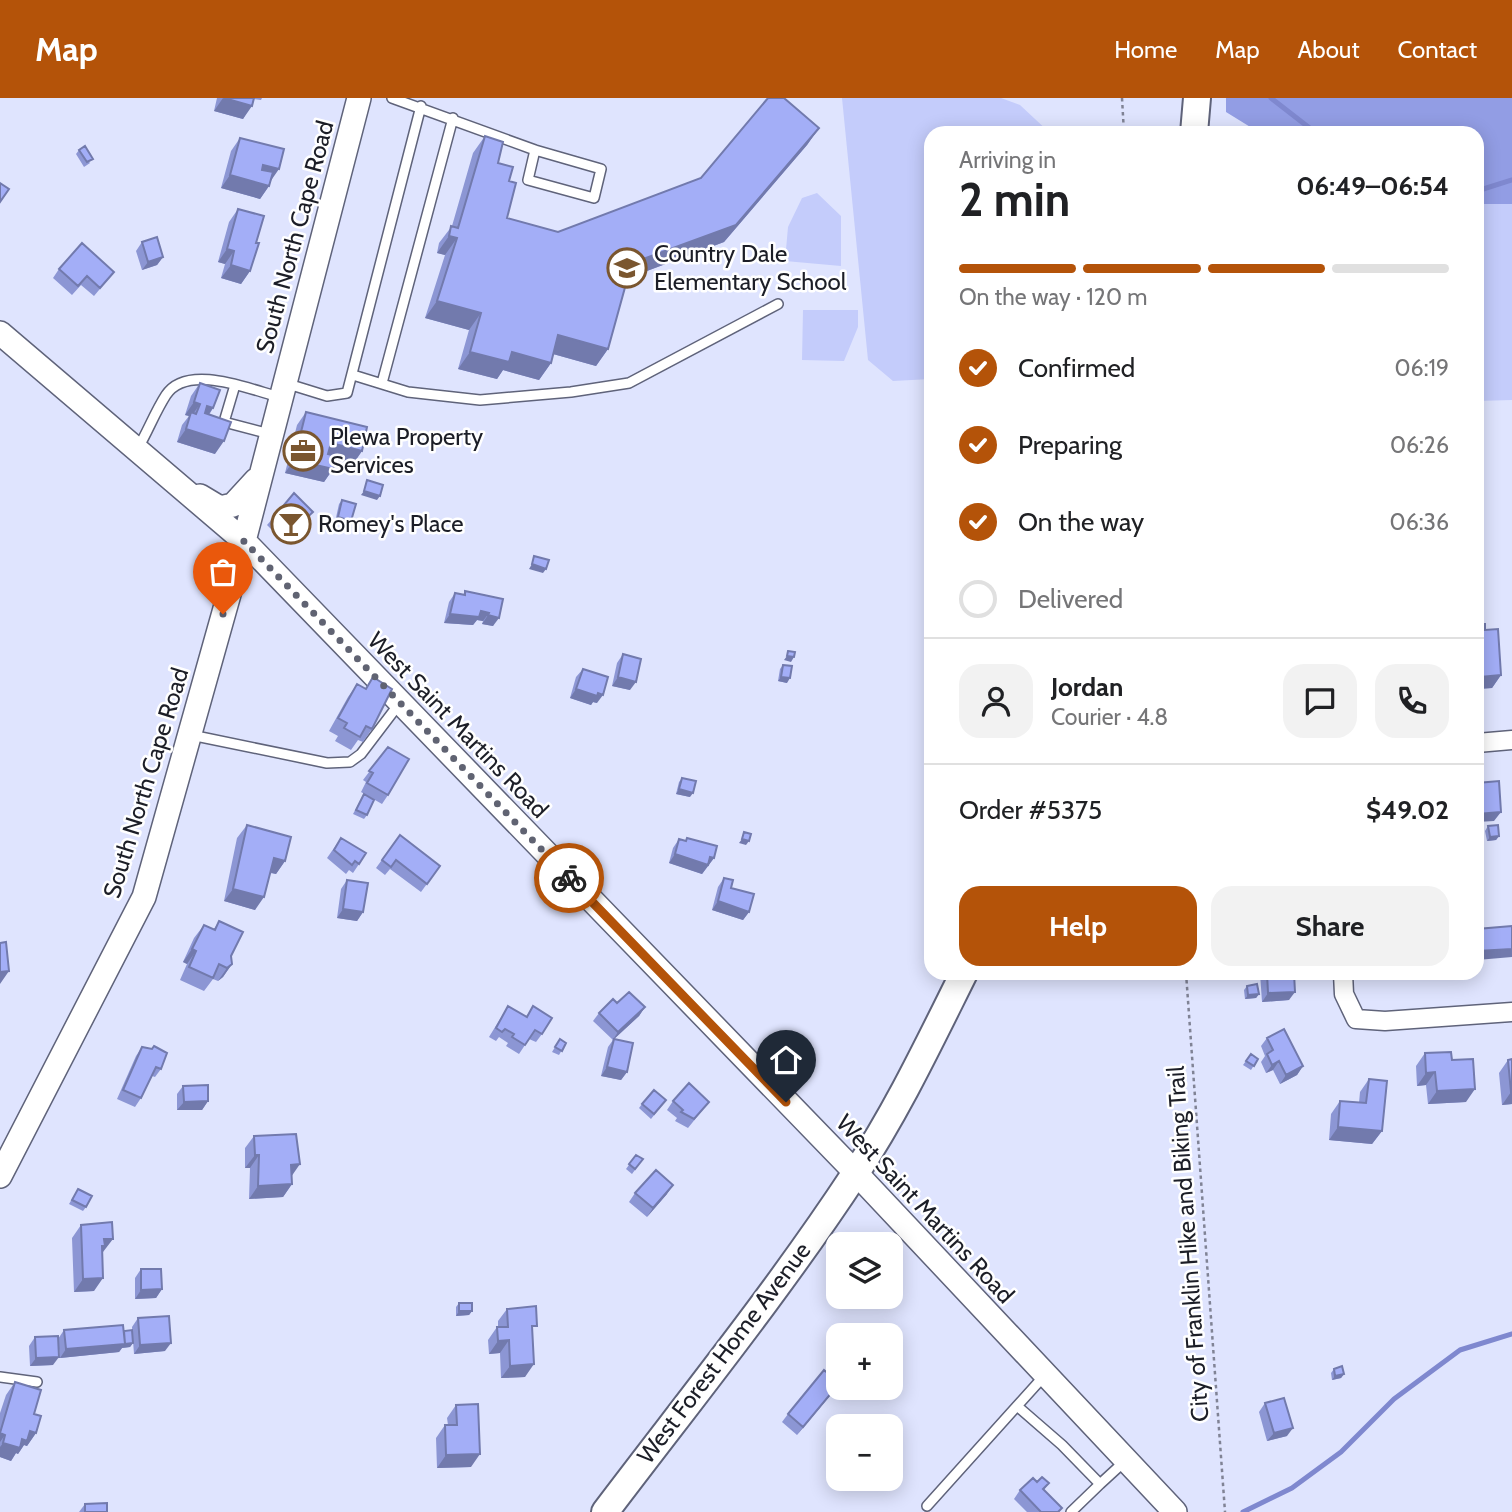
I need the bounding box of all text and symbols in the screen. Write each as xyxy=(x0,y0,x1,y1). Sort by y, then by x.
text: Map xyxy=(35,29,98,69)
text: Home xyxy=(1114,35,1177,64)
text: Map xyxy=(1215,35,1260,64)
text: About xyxy=(1298,35,1360,64)
text: Contact xyxy=(1398,35,1477,64)
street label: South North Cape Road xyxy=(250,117,340,356)
text: Arriving in xyxy=(959,146,1056,174)
text: 06:49–06:54 xyxy=(1296,170,1449,202)
text: 2 min xyxy=(959,172,1070,228)
place label: Country Dale Elementary School xyxy=(654,239,847,296)
school or university icon: Country Dale Elementary School xyxy=(606,247,648,289)
text: On the way · 120 m xyxy=(959,283,1147,311)
icon: check xyxy=(959,349,997,387)
text: Confirmed xyxy=(1018,352,1135,384)
text: 06:19 xyxy=(1395,354,1449,382)
place label: Plewa Property Services xyxy=(330,422,483,479)
icon: check xyxy=(959,426,997,464)
text: Preparing xyxy=(1018,429,1122,461)
office icon: Plewa Property Services xyxy=(282,430,324,472)
text: 06:26 xyxy=(1390,431,1449,459)
bar icon: Romey's Place xyxy=(270,503,312,545)
icon: check xyxy=(959,503,997,541)
text: On the way xyxy=(1018,506,1144,538)
text: 06:36 xyxy=(1390,508,1449,536)
place label: Romey's Place xyxy=(318,509,464,538)
pin xyxy=(193,542,253,614)
icon: bag xyxy=(204,553,242,591)
text: Delivered xyxy=(1018,583,1123,615)
street label: West Saint Martins Road xyxy=(362,626,555,824)
street label: South North Cape Road xyxy=(97,664,194,902)
button: person xyxy=(959,664,1033,738)
button: chat xyxy=(1283,664,1357,738)
button: phone xyxy=(1375,664,1449,738)
text: Jordan xyxy=(1051,671,1123,703)
text: Courier · 4.8 xyxy=(1051,703,1168,731)
text: Order #5375 xyxy=(959,794,1102,826)
text: $49.02 xyxy=(1366,794,1449,826)
courier xyxy=(534,843,604,913)
icon: bike xyxy=(550,859,588,897)
button: Help xyxy=(959,886,1197,966)
button: Share xyxy=(1211,886,1449,966)
pin xyxy=(756,1030,816,1102)
icon: home xyxy=(767,1041,805,1079)
street label: City of Franklin Hike and Biking Trail xyxy=(1161,1065,1214,1423)
street label: West Saint Martins Road xyxy=(830,1108,1020,1309)
map controls xyxy=(826,1232,903,1491)
button: layers xyxy=(826,1232,903,1309)
street label: West Forest Home Avenue xyxy=(631,1236,816,1469)
button: + xyxy=(826,1323,903,1400)
button: − xyxy=(826,1414,903,1491)

